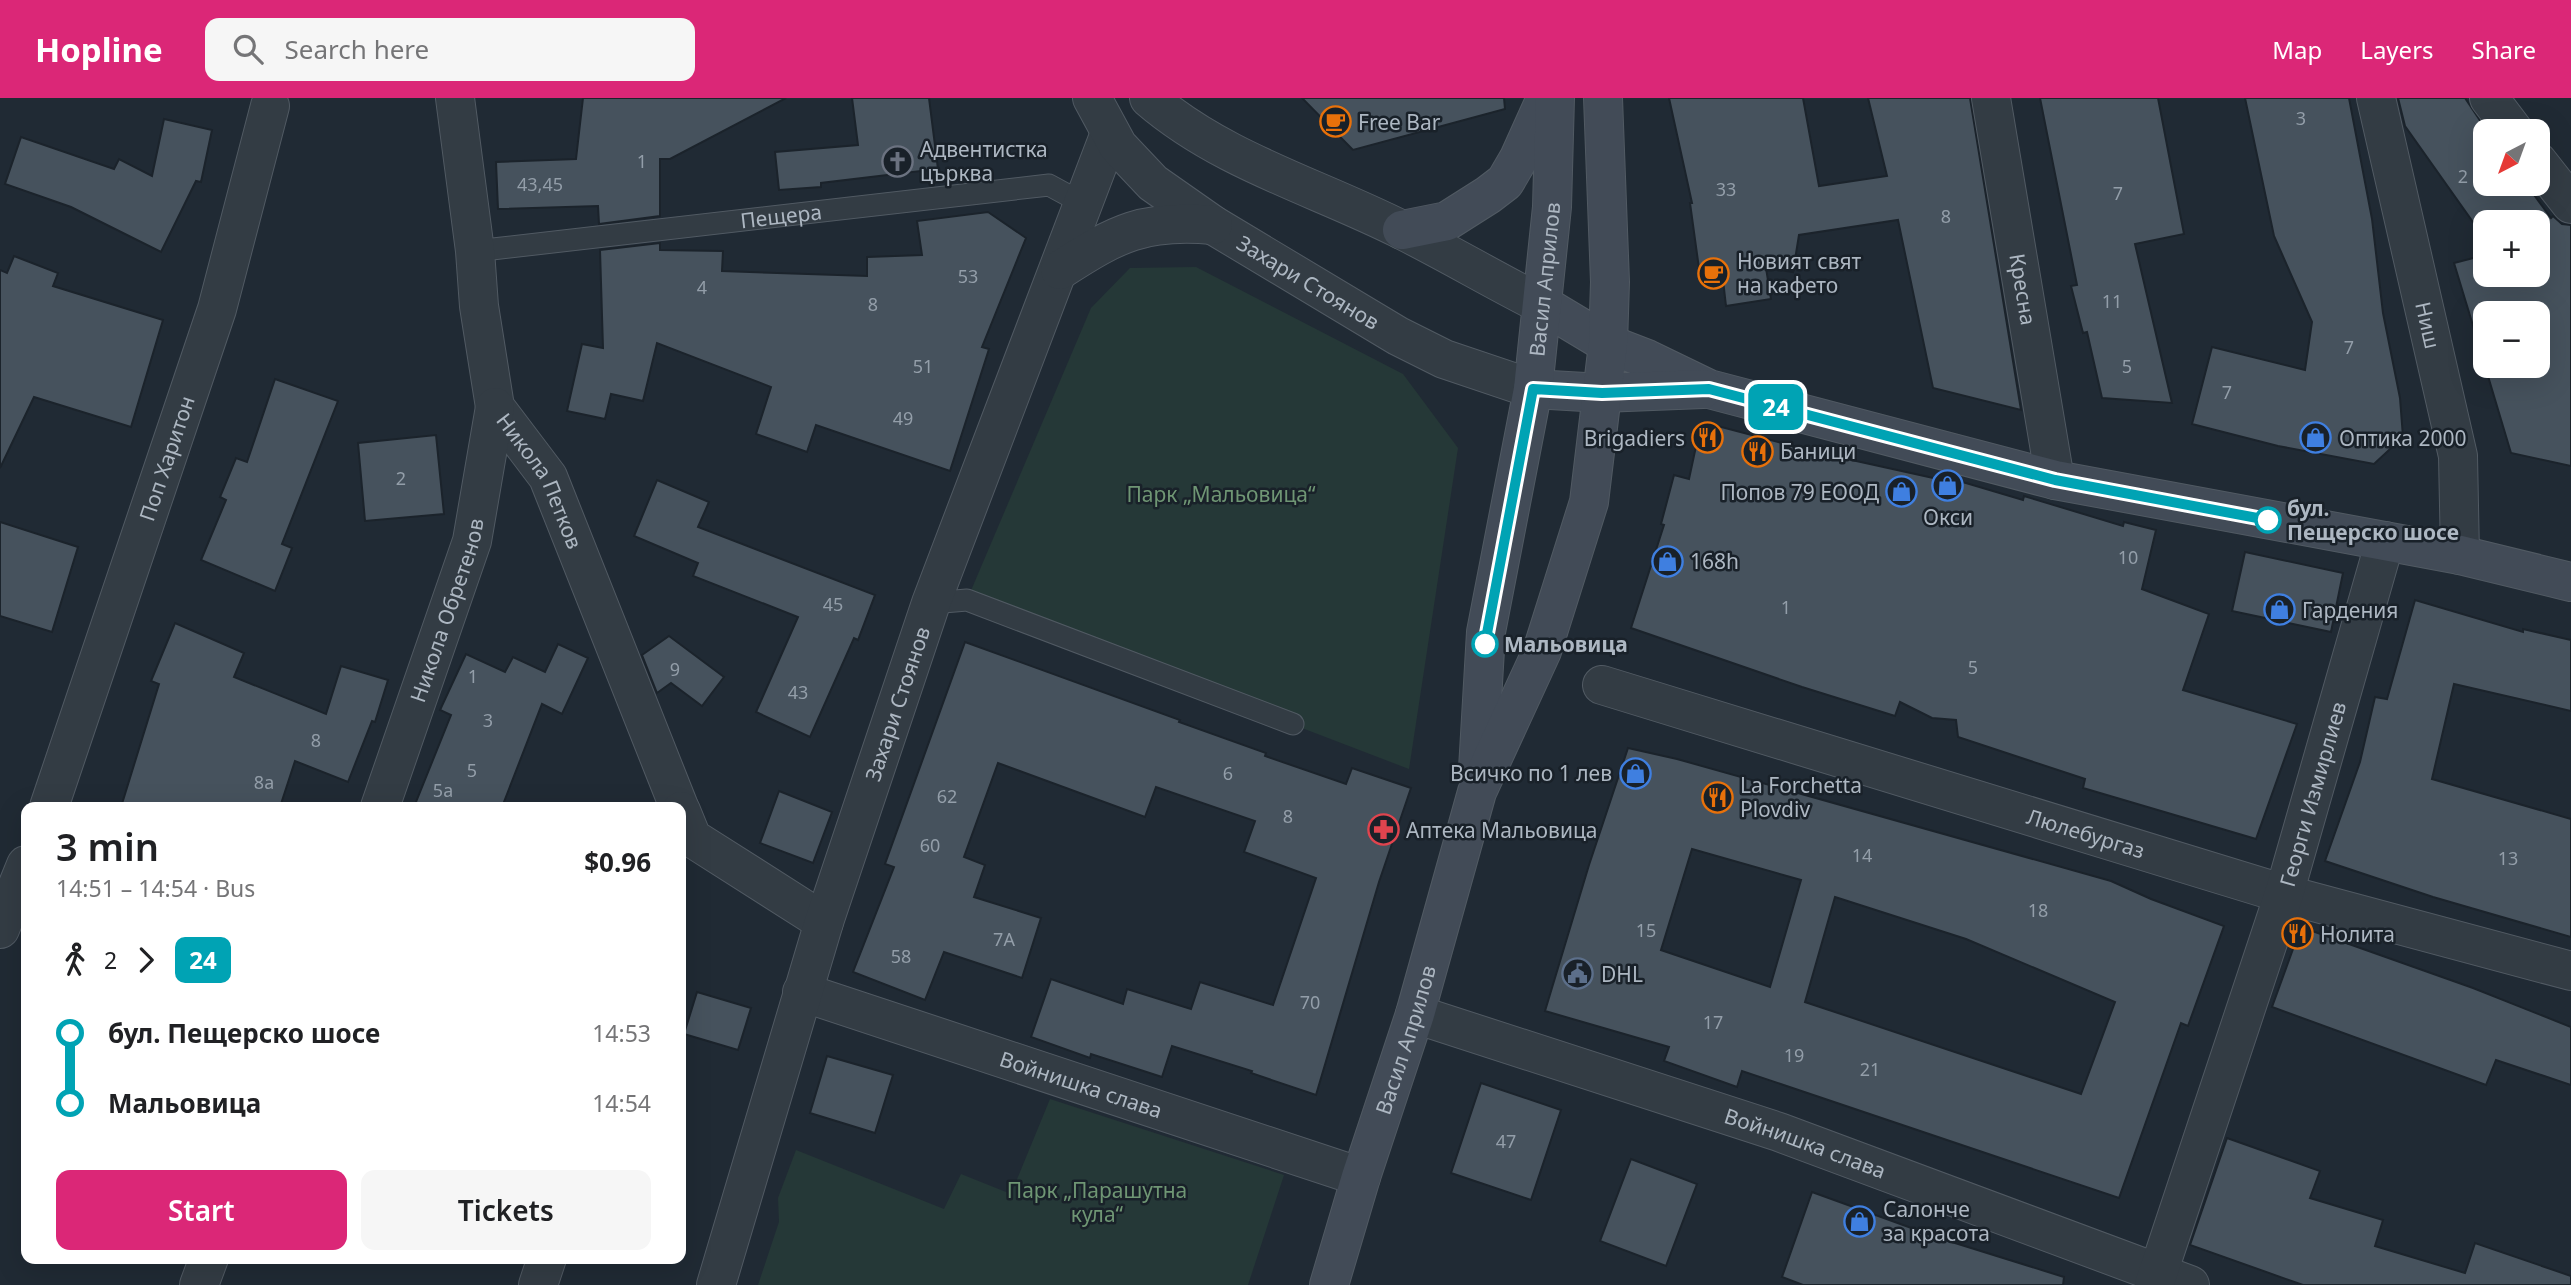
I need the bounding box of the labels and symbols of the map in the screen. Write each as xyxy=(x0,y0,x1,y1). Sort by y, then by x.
cafe icon: Free Bar xyxy=(1318,105,1352,139)
house number: 3 xyxy=(2296,106,2306,130)
place label: Free Bar xyxy=(1358,108,1441,136)
north arrow xyxy=(2473,119,2550,196)
place label: Адвентистка църква xyxy=(920,135,1048,187)
church icon: Адвентистка църква xyxy=(880,144,914,178)
house number: 1 xyxy=(637,149,647,173)
house number: 2 xyxy=(2458,164,2468,188)
house number: 43,45 xyxy=(517,172,563,196)
house number: 33 xyxy=(1716,177,1736,201)
house number: 7 xyxy=(2113,181,2123,205)
street label: Пещера xyxy=(739,197,823,234)
street label: Васил Априлов xyxy=(1522,201,1566,358)
house number: 8 xyxy=(1941,204,1951,228)
street label: Захари Стоянов xyxy=(1232,229,1385,336)
place label: Новият свят на кафето xyxy=(1737,247,1862,299)
street label: Кресна xyxy=(2003,251,2043,327)
cafe icon: Новият свят на кафето xyxy=(1697,256,1731,290)
house number: 53 xyxy=(958,264,978,288)
house number: 4 xyxy=(697,275,707,299)
house number: 11 xyxy=(2102,289,2122,313)
house number: 8 xyxy=(868,292,878,316)
street label: Ниш xyxy=(2409,299,2447,351)
house number: 7 xyxy=(2344,335,2354,359)
house number: 51 xyxy=(913,354,933,378)
house number: 5 xyxy=(2122,354,2132,378)
house number: 7 xyxy=(2222,380,2232,404)
line badge: 24 xyxy=(1744,384,1808,430)
street label: Поп Харитон xyxy=(132,392,201,525)
house number: 49 xyxy=(893,406,913,430)
street label: Никола Петков xyxy=(490,407,589,553)
restaurant icon: Brigadiers xyxy=(1691,421,1725,455)
shop icon: Оптика 2000 xyxy=(2299,421,2333,455)
place label: Brigadiers xyxy=(1584,424,1685,452)
place label: Оптика 2000 xyxy=(2339,424,2466,452)
restaurant icon: Баници xyxy=(1740,434,1774,468)
place label: Баници xyxy=(1780,437,1856,465)
house number: 2 xyxy=(396,466,406,490)
shop icon: Окси xyxy=(1931,468,1965,502)
shop icon: Попов 79 ЕООД xyxy=(1885,475,1919,509)
place label: Попов 79 ЕООД xyxy=(1720,478,1880,506)
park label: Парк „Мальовица“ xyxy=(1126,480,1316,508)
place label: бул. Пещерско шосе xyxy=(2287,494,2459,546)
place label: Окси xyxy=(1923,503,1973,531)
marker: бул. Пещерско шосе xyxy=(2255,507,2281,533)
street label: Никола Обретенов xyxy=(403,516,490,706)
shop icon: 168h xyxy=(1650,544,1684,578)
house number: 10 xyxy=(2118,545,2138,569)
place label: 168h xyxy=(1690,547,1739,575)
house number: 45 xyxy=(823,592,843,616)
shop icon: Гардения xyxy=(2262,593,2296,627)
house number: 1 xyxy=(1781,595,1791,619)
place label: Гардения xyxy=(2302,596,2398,624)
street label: Захари Стоянов xyxy=(858,623,936,785)
place label: Мальовица xyxy=(1504,630,1628,658)
marker: Мальовица xyxy=(1472,631,1498,657)
house number: 5 xyxy=(1968,655,1978,679)
house number: 9 xyxy=(670,657,680,681)
house number: 1 xyxy=(468,664,478,688)
house number: 43 xyxy=(788,680,808,704)
street label: Георги Измирлиев xyxy=(2273,698,2352,890)
house number: 3 xyxy=(483,708,493,732)
house number: 8 xyxy=(311,728,321,752)
shop icon: Всичко по 1 лев xyxy=(1618,756,1652,790)
house number: 5 xyxy=(467,758,477,782)
place label: Всичко по 1 лев xyxy=(1450,759,1612,787)
house number: 6 xyxy=(1223,761,1233,785)
house number: 8а xyxy=(254,770,274,794)
place label: La Forchetta Plovdiv xyxy=(1740,771,1862,823)
house number: 5а xyxy=(433,778,453,802)
restaurant icon: La Forchetta Plovdiv xyxy=(1700,780,1734,814)
house number: 62 xyxy=(937,784,957,808)
street label: Люлебургаз xyxy=(2023,802,2148,865)
house number: 8 xyxy=(1283,804,1293,828)
pharmacy icon: Аптека Мальовица xyxy=(1366,813,1400,847)
place label: Аптека Мальовица xyxy=(1406,816,1598,844)
house number: 60 xyxy=(920,833,940,857)
house number: 14 xyxy=(1852,843,1872,867)
house number: 13 xyxy=(2498,846,2518,870)
house number: 18 xyxy=(2028,898,2048,922)
restaurant icon: Нолита xyxy=(2280,917,2314,951)
house number: 15 xyxy=(1636,918,1656,942)
place label: Нолита xyxy=(2320,920,2395,948)
house number: 7А xyxy=(993,927,1015,951)
house number: 58 xyxy=(891,944,911,968)
public building icon: DHL xyxy=(1561,957,1595,991)
place label: DHL xyxy=(1601,960,1643,988)
street label: Васил Априлов xyxy=(1369,962,1442,1118)
house number: 70 xyxy=(1300,990,1320,1014)
house number: 17 xyxy=(1703,1010,1723,1034)
house number: 19 xyxy=(1784,1043,1804,1067)
street label: Войнишка слава xyxy=(996,1044,1166,1124)
house number: 21 xyxy=(1860,1057,1880,1081)
street label: Войнишка слава xyxy=(1721,1101,1890,1185)
house number: 47 xyxy=(1496,1129,1516,1153)
park label: Парк „Парашутна кула“ xyxy=(1007,1176,1187,1228)
place label: Салонче за красота xyxy=(1883,1195,1990,1247)
shop icon: Салонче за красота xyxy=(1843,1204,1877,1238)

